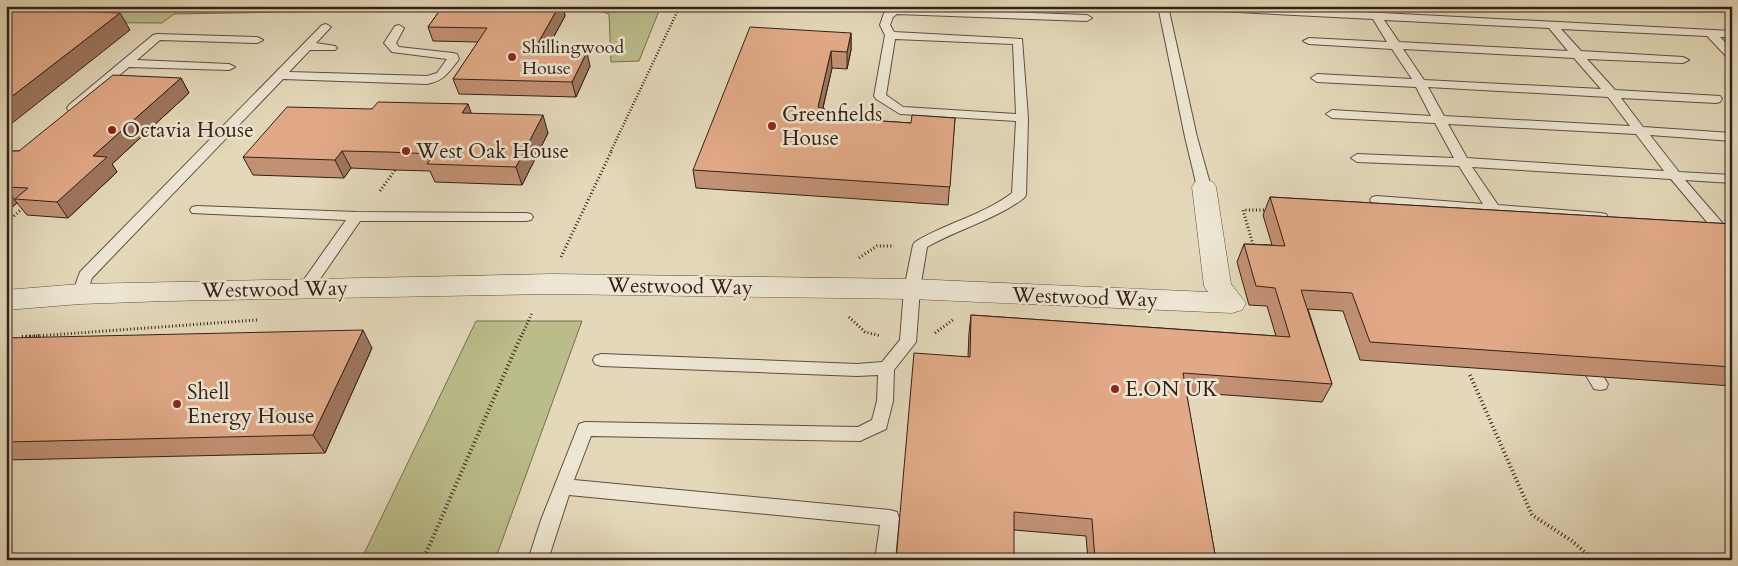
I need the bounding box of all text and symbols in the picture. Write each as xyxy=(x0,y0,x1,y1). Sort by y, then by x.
place label: Shillingwood House xyxy=(522,35,624,81)
marker: Shillingwood House xyxy=(506,51,518,63)
place label: Greenfields House xyxy=(782,100,882,153)
place label: Octavia House xyxy=(122,116,254,145)
marker: Greenfields House xyxy=(766,120,778,132)
marker: Octavia House xyxy=(106,124,118,136)
place label: West Oak House xyxy=(415,137,569,166)
marker: West Oak House xyxy=(400,145,412,157)
street label: Westwood Way xyxy=(606,271,753,302)
street label: Westwood Way xyxy=(201,274,348,305)
street label: Westwood Way xyxy=(1010,280,1158,315)
place label: E.ON UK xyxy=(1125,375,1218,404)
place label: Shell Energy House xyxy=(187,378,315,431)
marker: E.ON UK xyxy=(1109,383,1121,395)
marker: Shell Energy House xyxy=(171,398,183,410)

